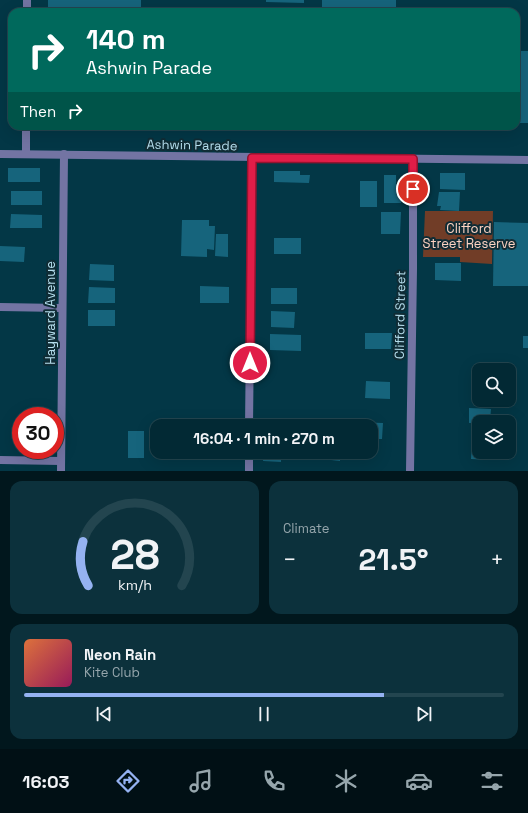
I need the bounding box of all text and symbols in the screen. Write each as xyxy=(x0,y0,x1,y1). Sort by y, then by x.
text: 140 m xyxy=(86,21,166,57)
icon: right xyxy=(20,24,72,76)
text: Ashwin Parade xyxy=(86,56,212,79)
icon: right xyxy=(64,100,86,122)
text: Then xyxy=(20,102,56,121)
street label: Ashwin Parade xyxy=(146,136,238,154)
pin xyxy=(396,172,430,206)
icon: arrive xyxy=(402,178,424,200)
park label: Clifford Street Reserve xyxy=(423,220,515,252)
street label: Hayward Avenue xyxy=(42,261,59,365)
street label: Clifford Street xyxy=(391,271,409,359)
position arrow xyxy=(229,342,271,384)
map controls xyxy=(472,363,516,459)
button: search xyxy=(472,363,516,407)
speed limit sign: 30 xyxy=(12,407,64,459)
button: layers xyxy=(472,415,516,459)
text: 16:04 · 1 min · 270 m xyxy=(193,429,335,448)
text: Climate xyxy=(283,520,329,537)
text: 28 xyxy=(110,527,159,580)
text: 21.5° xyxy=(358,540,429,579)
text: − xyxy=(283,545,297,573)
text: + xyxy=(490,545,504,573)
text: km/h xyxy=(117,575,152,593)
text: Neon Rain xyxy=(84,645,156,664)
text: Kite Club xyxy=(84,664,140,681)
icon: previous xyxy=(93,703,115,725)
icon: pause xyxy=(253,703,275,725)
icon: next xyxy=(413,703,435,725)
icon: directions xyxy=(114,767,142,795)
icon: music xyxy=(187,767,215,795)
icon: phone xyxy=(260,767,288,795)
icon: climate xyxy=(332,767,360,795)
icon: car xyxy=(405,767,433,795)
icon: filters xyxy=(478,767,506,795)
text: 16:03 xyxy=(22,770,70,793)

